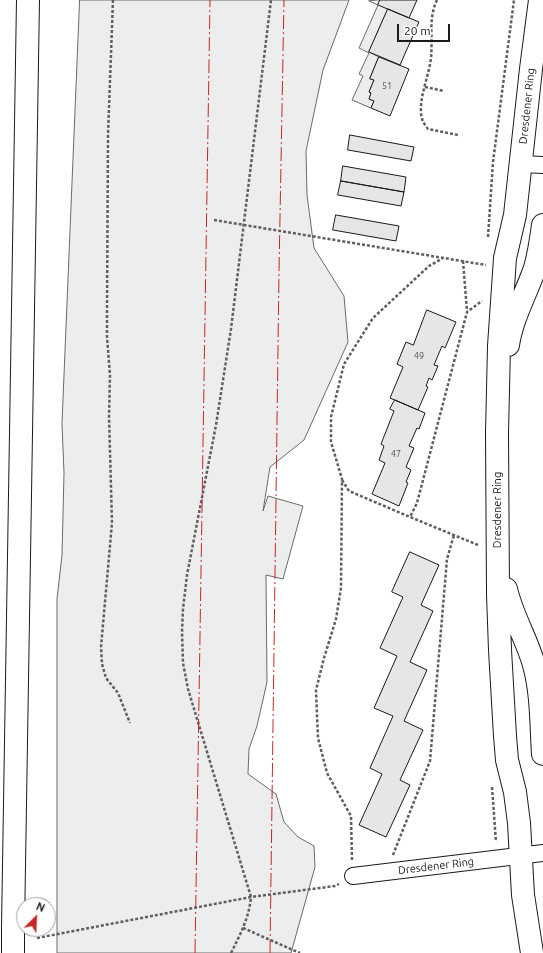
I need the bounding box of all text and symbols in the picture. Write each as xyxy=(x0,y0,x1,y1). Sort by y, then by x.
scale bar xyxy=(399,16,452,42)
text: 20 m xyxy=(404,24,431,37)
street label: Dresdener Ring xyxy=(516,67,538,145)
house number: 51 xyxy=(382,81,392,91)
house number: 49 xyxy=(414,351,424,361)
house number: 47 xyxy=(391,449,401,459)
street label: Dresdener Ring xyxy=(490,472,504,548)
street label: Dresdener Ring xyxy=(397,855,475,877)
north arrow xyxy=(16,897,56,937)
text: N xyxy=(34,900,47,914)

